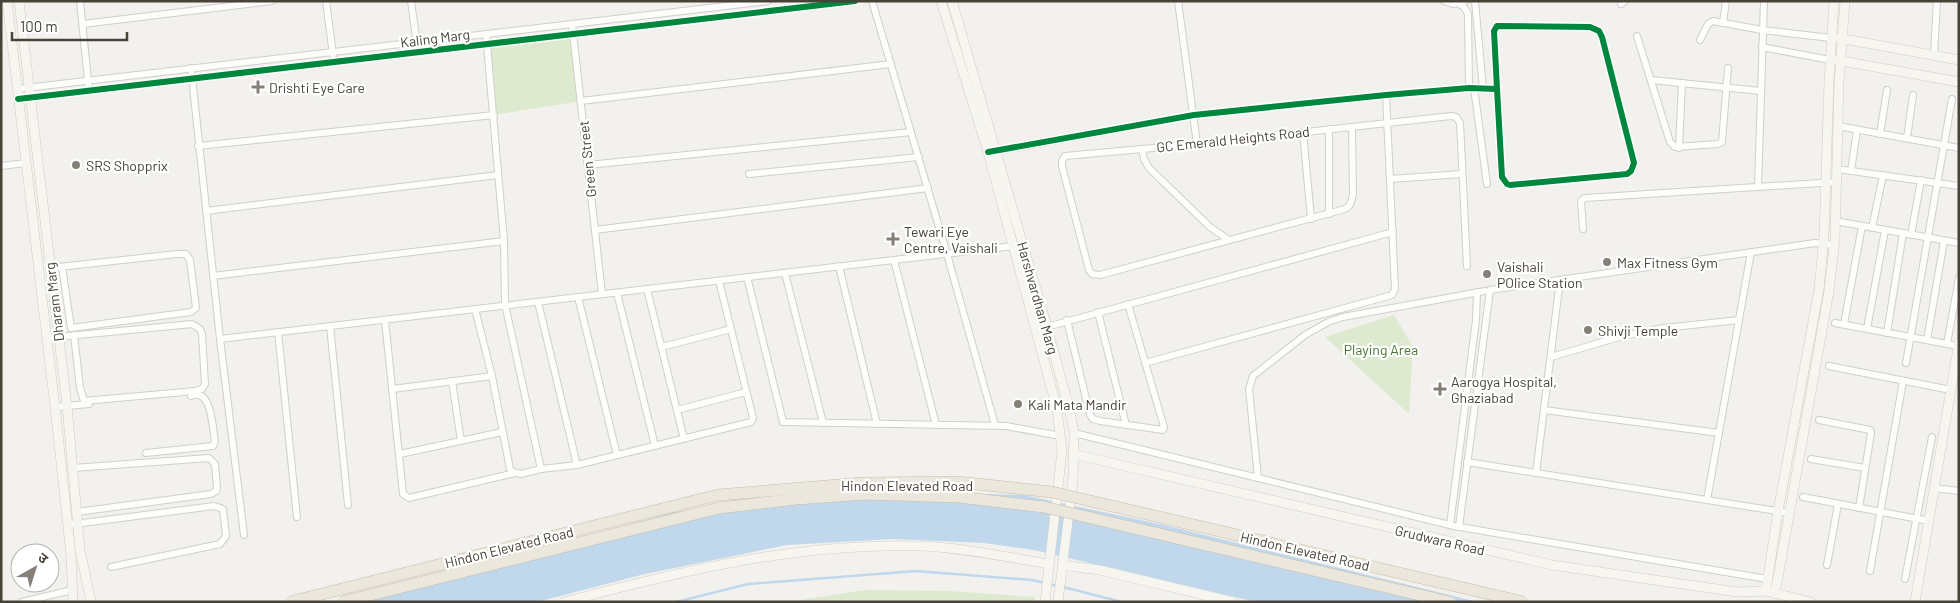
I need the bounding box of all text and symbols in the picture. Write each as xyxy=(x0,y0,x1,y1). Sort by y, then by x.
scale bar xyxy=(12,10,128,42)
text: 100 m xyxy=(20,17,58,35)
street label: Kaling Marg xyxy=(399,25,471,51)
place label: Drishti Eye Care xyxy=(269,79,365,96)
marker: Drishti Eye Care xyxy=(251,80,265,94)
street label: Green Street xyxy=(575,120,599,198)
street label: GC Emerald Heights Road xyxy=(1156,122,1310,156)
place label: SRS Shopprix xyxy=(86,157,168,174)
marker: SRS Shopprix xyxy=(70,159,82,171)
place label: Tewari Eye Centre, Vaishali xyxy=(904,223,998,256)
marker: Tewari Eye Centre, Vaishali xyxy=(886,232,900,246)
street label: Harshvardhan Marg xyxy=(1014,240,1062,356)
place label: Max Fitness Gym xyxy=(1617,254,1718,271)
marker: Max Fitness Gym xyxy=(1601,256,1613,268)
place label: Vaishali POlice Station xyxy=(1497,258,1583,291)
street label: Dharam Marg xyxy=(41,261,67,343)
marker: Vaishali POlice Station xyxy=(1481,268,1493,280)
place label: Shivji Temple xyxy=(1598,322,1678,339)
marker: Shivji Temple xyxy=(1582,324,1594,336)
park label: Playing Area xyxy=(1344,341,1418,358)
place label: Aarogya Hospital, Ghaziabad xyxy=(1451,373,1557,406)
marker: Aarogya Hospital, Ghaziabad xyxy=(1433,382,1447,396)
place label: Kali Mata Mandir xyxy=(1028,396,1126,413)
marker: Kali Mata Mandir xyxy=(1012,398,1024,410)
street label: Hindon Elevated Road xyxy=(841,477,973,494)
street label: Grudwara Road xyxy=(1393,521,1487,559)
street label: Hindon Elevated Road xyxy=(443,523,575,571)
street label: Hindon Elevated Road xyxy=(1239,528,1371,574)
north arrow xyxy=(10,543,60,593)
text: उ xyxy=(35,548,53,567)

